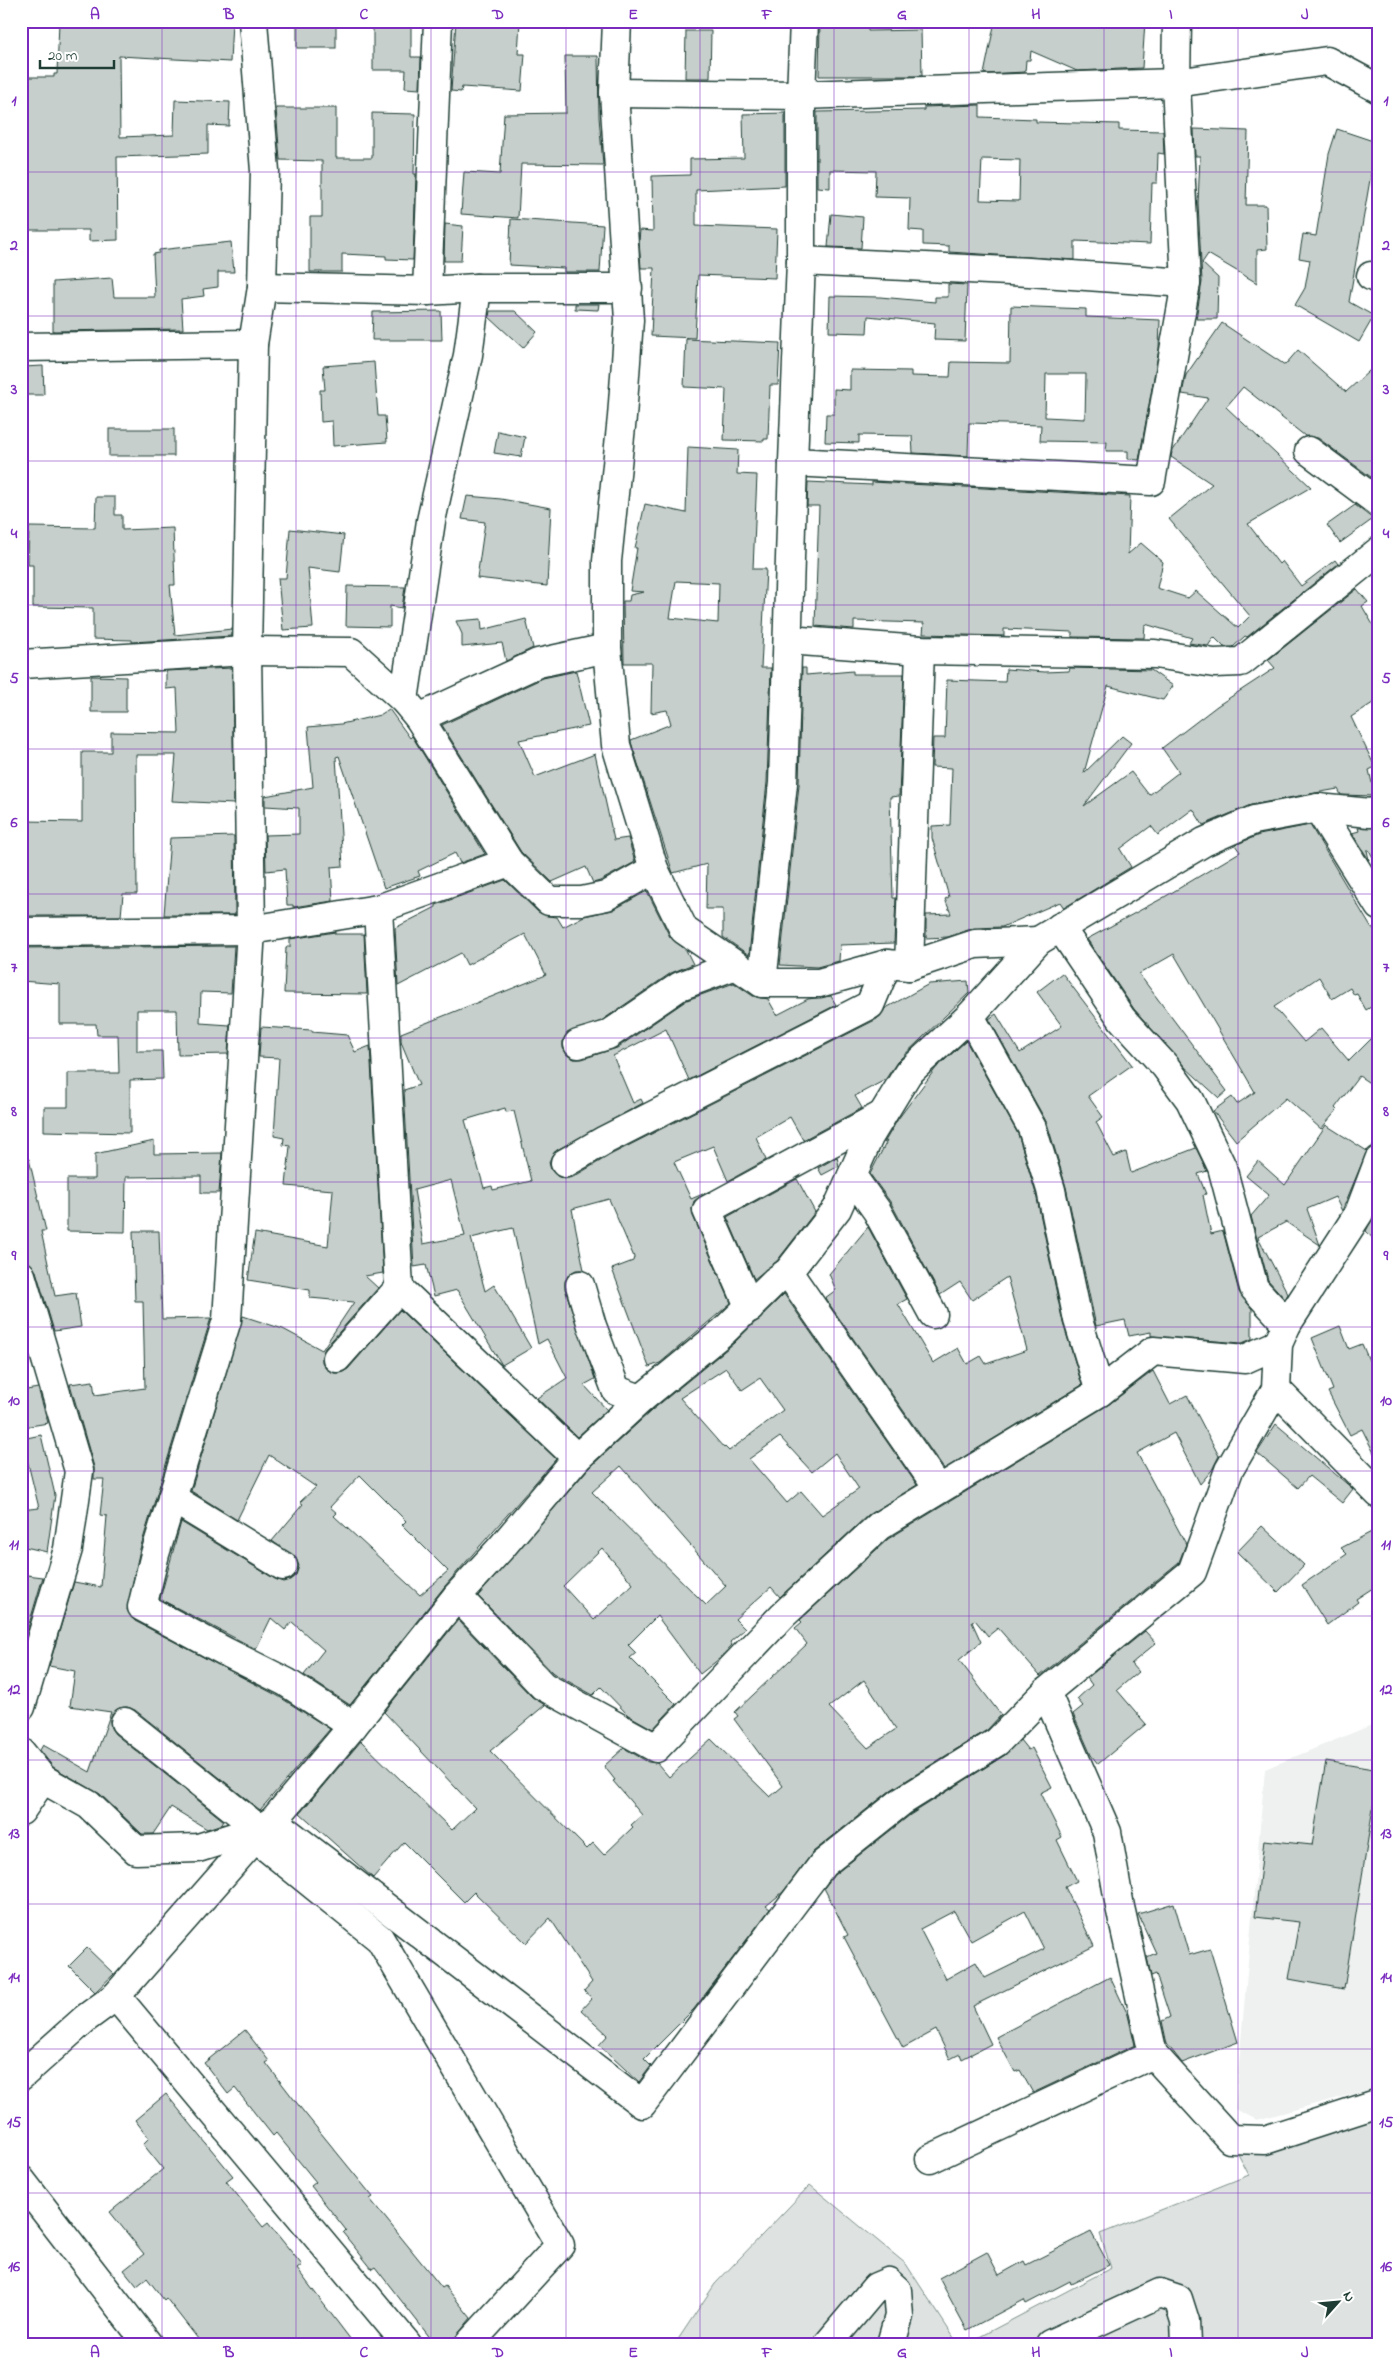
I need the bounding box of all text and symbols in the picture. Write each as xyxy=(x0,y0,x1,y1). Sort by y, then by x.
text: A xyxy=(90,3,100,27)
text: B xyxy=(223,3,235,27)
text: C xyxy=(360,3,369,27)
text: D xyxy=(491,3,504,27)
text: E xyxy=(628,3,638,27)
text: F xyxy=(761,3,773,27)
text: G xyxy=(897,3,907,27)
text: H xyxy=(1031,3,1041,27)
text: I xyxy=(1169,3,1173,27)
text: J xyxy=(1301,3,1309,27)
scale bar xyxy=(40,38,114,70)
text: 20 m xyxy=(48,45,78,67)
text: 1 xyxy=(11,89,17,113)
text: 1 xyxy=(1383,89,1389,113)
text: 2 xyxy=(9,234,18,258)
text: 2 xyxy=(1381,234,1390,258)
text: 3 xyxy=(10,378,18,402)
text: 3 xyxy=(1382,378,1390,402)
text: 4 xyxy=(10,522,18,546)
text: 4 xyxy=(1382,522,1390,546)
text: 5 xyxy=(9,667,19,691)
text: 5 xyxy=(1381,667,1391,691)
text: 6 xyxy=(9,811,18,835)
text: 6 xyxy=(1381,811,1390,835)
text: 7 xyxy=(11,956,18,980)
text: 7 xyxy=(1383,956,1390,980)
text: 8 xyxy=(10,1100,17,1124)
text: 8 xyxy=(1382,1100,1389,1124)
text: 9 xyxy=(11,1244,17,1268)
text: 9 xyxy=(1383,1244,1389,1268)
text: 10 xyxy=(8,1389,20,1413)
text: 10 xyxy=(1380,1389,1392,1413)
text: 11 xyxy=(9,1533,20,1557)
text: 11 xyxy=(1381,1533,1392,1557)
text: 12 xyxy=(7,1678,21,1702)
text: 12 xyxy=(1379,1678,1393,1702)
text: 13 xyxy=(8,1822,20,1846)
text: 13 xyxy=(1380,1822,1392,1846)
text: 14 xyxy=(8,1966,20,1990)
text: 14 xyxy=(1380,1966,1392,1990)
text: 15 xyxy=(7,2111,22,2135)
text: 15 xyxy=(1379,2111,1394,2135)
text: 16 xyxy=(8,2255,21,2279)
text: 16 xyxy=(1380,2255,1393,2279)
north arrow xyxy=(1312,2278,1362,2328)
text: N xyxy=(1337,2288,1360,2306)
text: A xyxy=(90,2341,100,2365)
text: B xyxy=(223,2341,235,2365)
text: C xyxy=(360,2341,369,2365)
text: D xyxy=(491,2341,504,2365)
text: E xyxy=(628,2341,638,2365)
text: F xyxy=(761,2341,773,2365)
text: G xyxy=(897,2341,907,2365)
text: H xyxy=(1031,2341,1041,2365)
text: I xyxy=(1169,2341,1173,2365)
text: J xyxy=(1301,2341,1309,2365)

